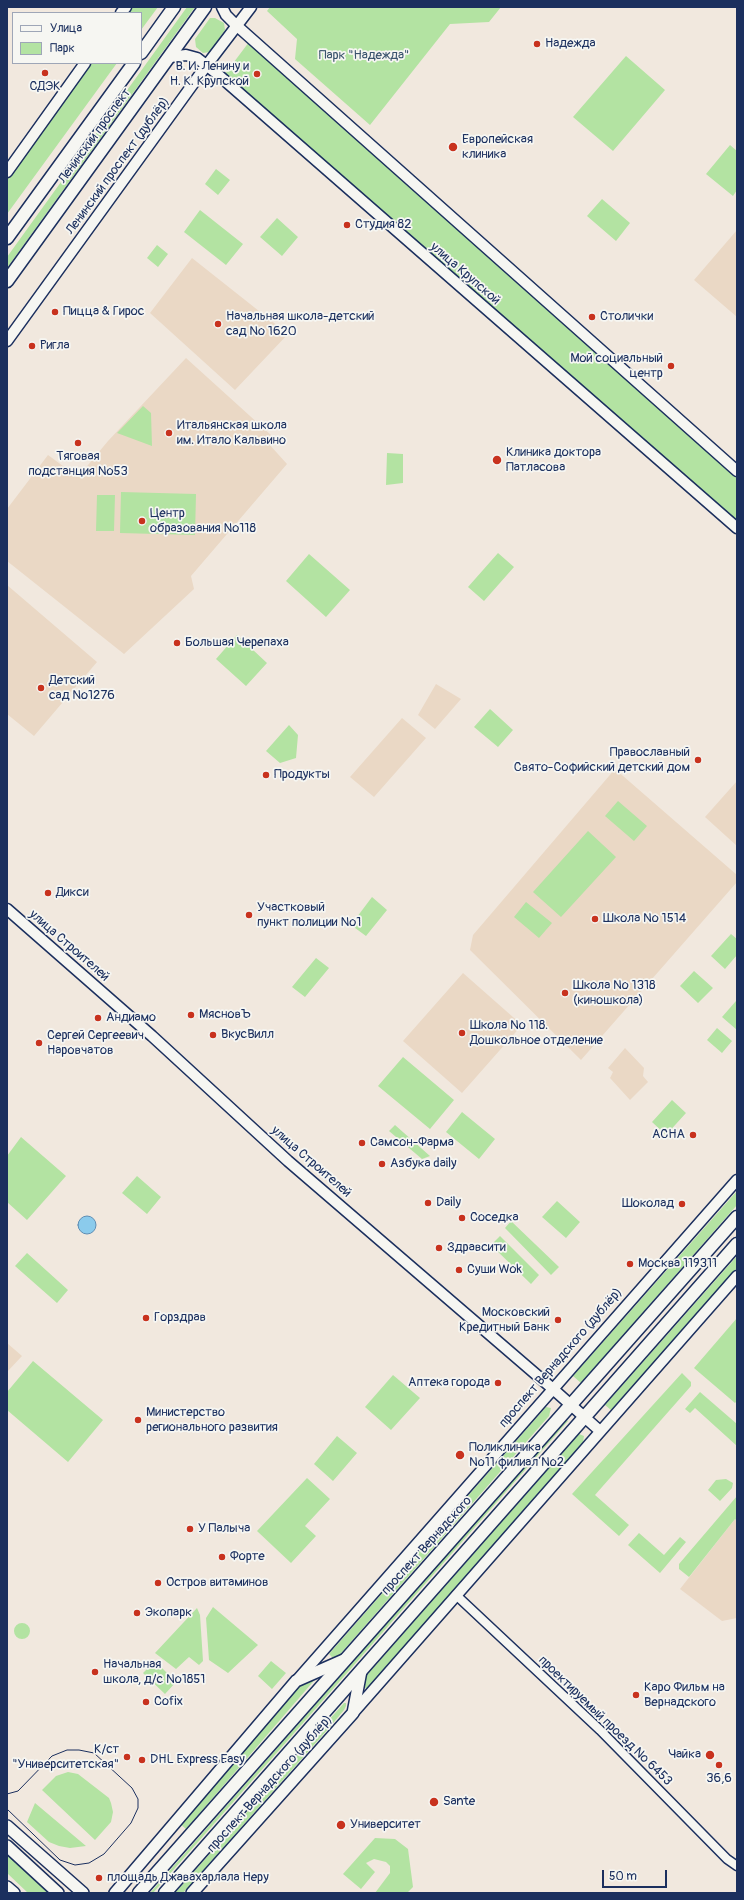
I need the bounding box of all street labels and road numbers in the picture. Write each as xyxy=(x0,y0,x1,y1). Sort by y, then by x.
street label: Ленинский проспект xyxy=(55,85,135,187)
street label: Ленинский проспект (дублёр) xyxy=(63,94,173,238)
street label: улица Крупской xyxy=(427,239,503,309)
street label: улица Строителей xyxy=(26,907,112,985)
street label: улица Строителей xyxy=(268,1123,354,1201)
street label: проспект Вернадского (дублёр) xyxy=(496,1285,626,1431)
street label: проспект Вернадского xyxy=(379,1493,475,1599)
street label: проектируемый проезд № 6453 xyxy=(535,1653,675,1789)
street label: проспект Вернадского (дублёр) xyxy=(204,1712,336,1856)

